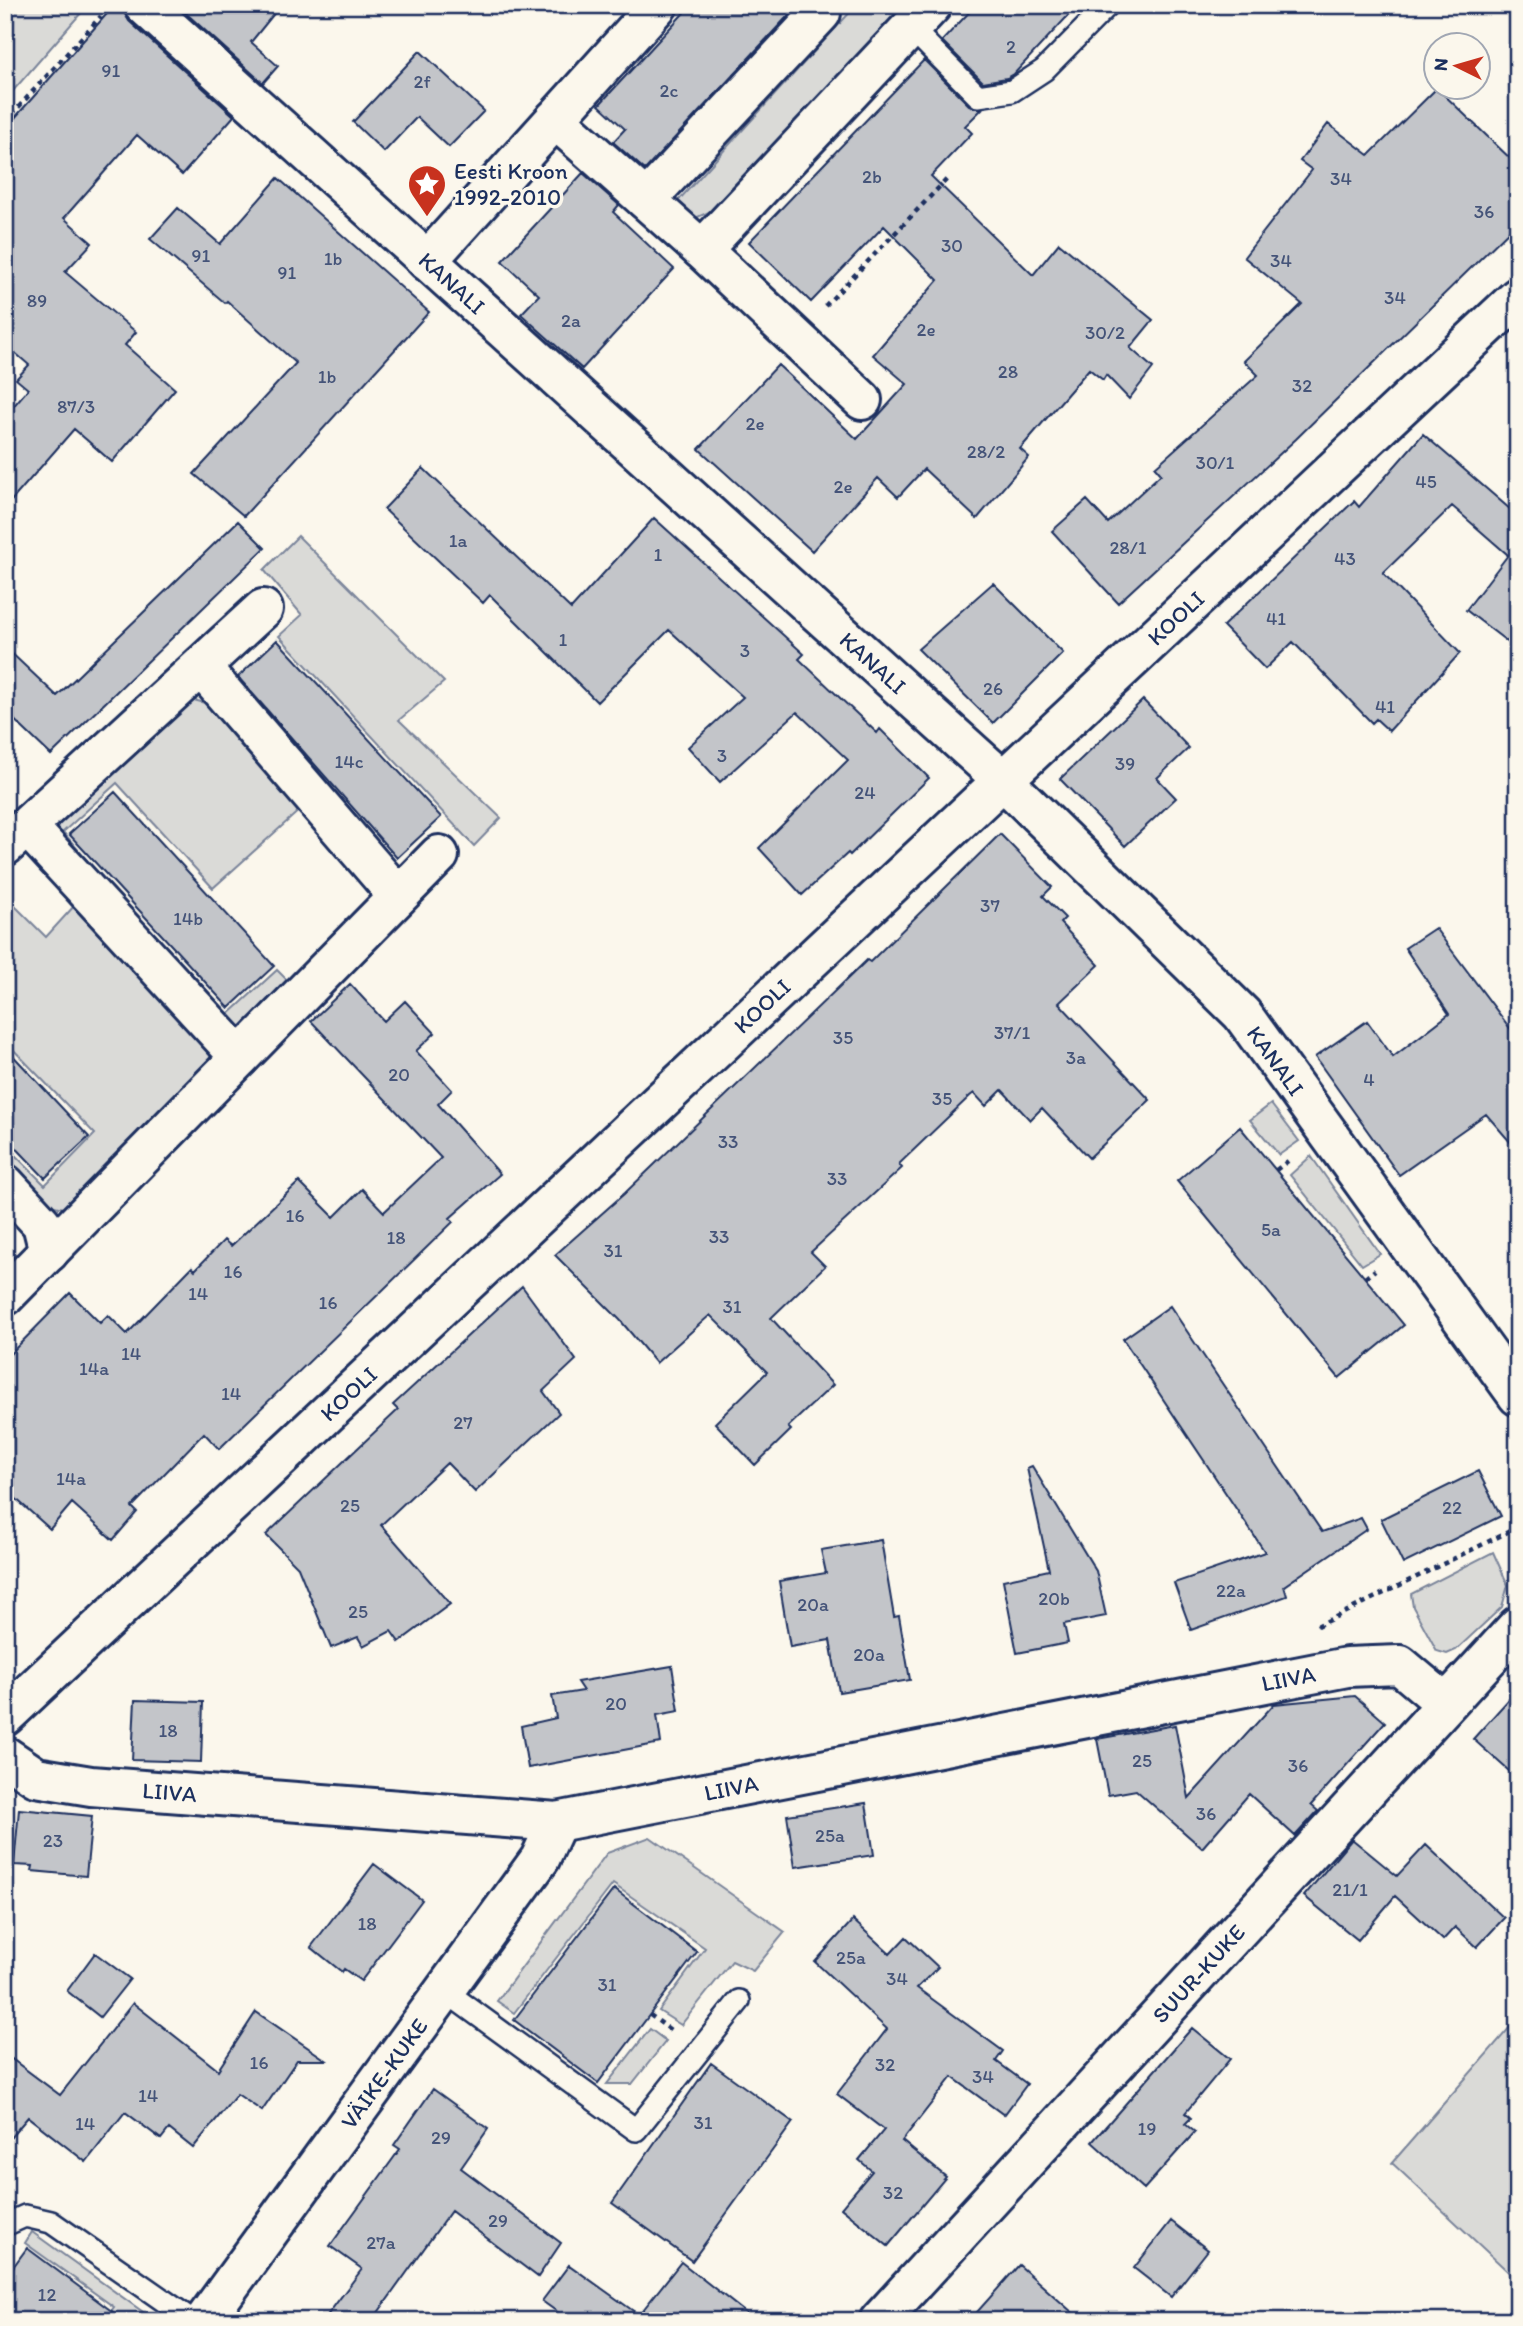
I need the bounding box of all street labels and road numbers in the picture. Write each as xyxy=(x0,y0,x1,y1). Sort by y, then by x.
street label: KANALI xyxy=(413,246,491,320)
street label: KOOLI xyxy=(1141,585,1210,651)
street label: KANALI xyxy=(834,626,912,700)
street label: KOOLI xyxy=(728,972,796,1039)
street label: KANALI xyxy=(1241,1020,1310,1101)
street label: KOOLI xyxy=(314,1360,383,1427)
street label: LIIVA xyxy=(1259,1659,1318,1697)
street label: LIIVA xyxy=(702,1769,761,1807)
street label: LIIVA xyxy=(141,1776,198,1808)
street label: SUUR-KUKE xyxy=(1146,1918,1251,2029)
street label: VÄIKE-KUKE xyxy=(334,2013,434,2134)

